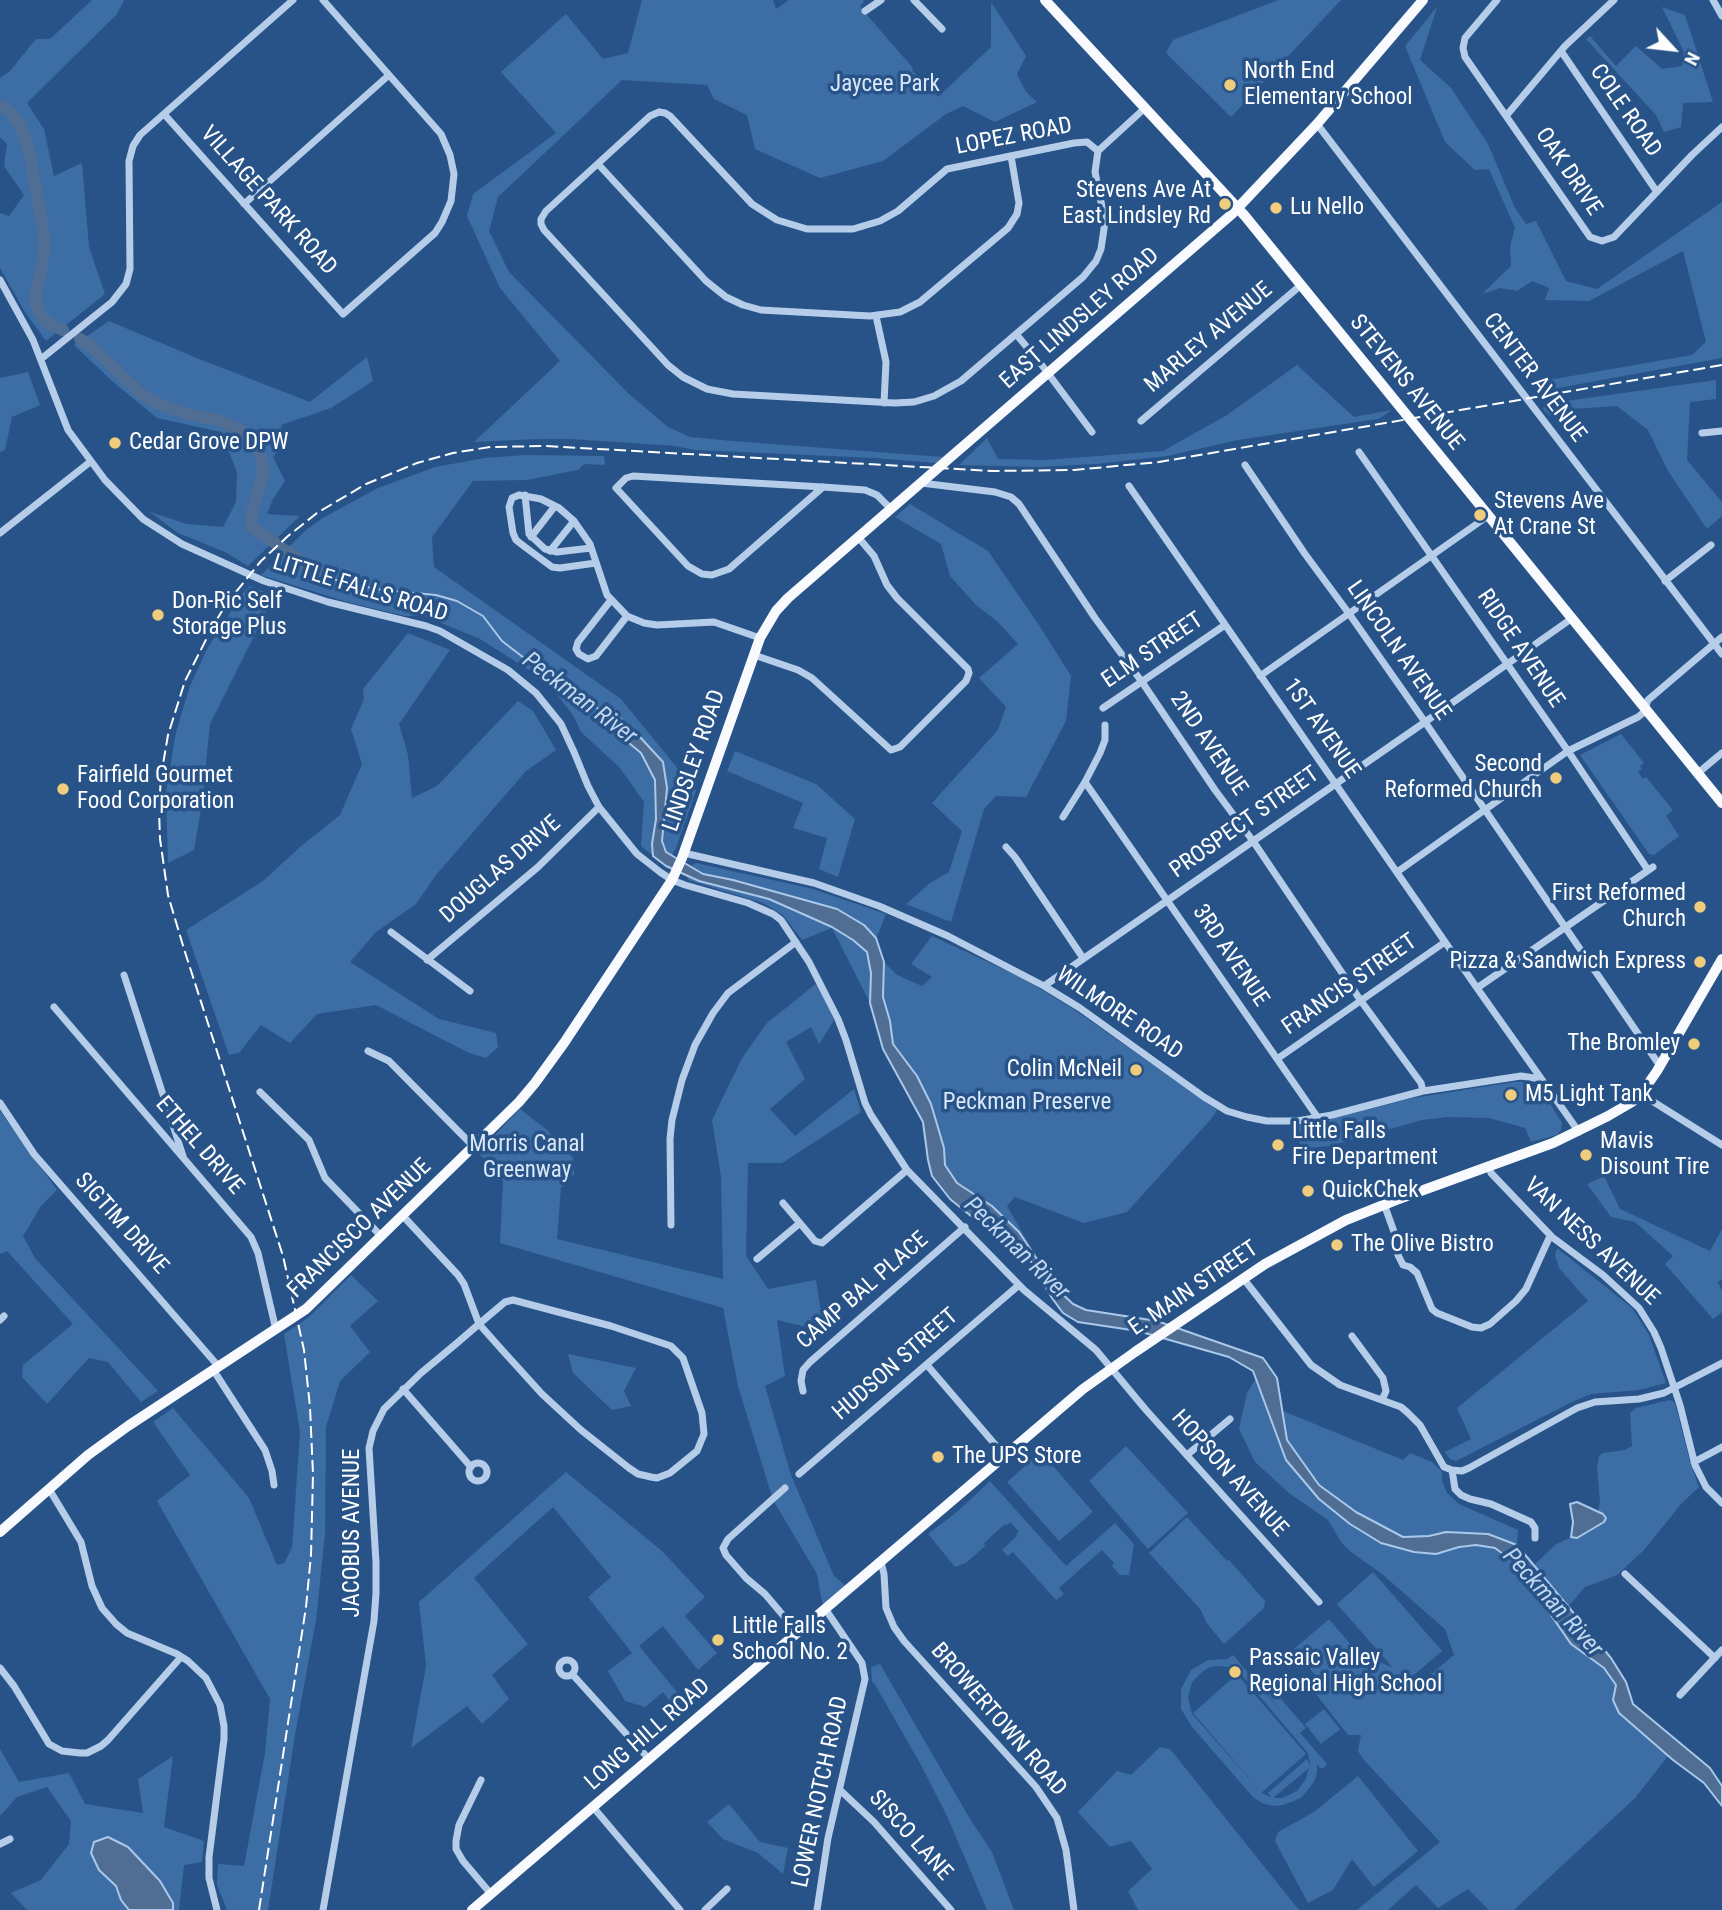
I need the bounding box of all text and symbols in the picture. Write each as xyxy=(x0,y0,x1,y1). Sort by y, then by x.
north arrow xyxy=(1638,14,1708,84)
text: N xyxy=(1679,48,1705,69)
place label: North End Elementary School xyxy=(1244,58,1413,112)
street label: COLE ROAD xyxy=(1583,59,1667,163)
park label: Jaycee Park xyxy=(830,71,940,99)
marker: North End Elementary School xyxy=(1222,77,1238,93)
street label: LOPEZ ROAD xyxy=(954,112,1074,162)
street label: VILLAGE PARK ROAD xyxy=(194,121,342,281)
street label: OAK DRIVE xyxy=(1529,123,1607,221)
place label: Stevens Ave At East Lindsley Rd xyxy=(1062,177,1211,231)
place label: Lu Nello xyxy=(1290,194,1364,222)
marker: Stevens Ave At East Lindsley Rd xyxy=(1217,196,1233,212)
marker: Lu Nello xyxy=(1268,200,1284,216)
street label: EAST LINDSLEY ROAD xyxy=(995,242,1165,396)
street label: MARLEY AVENUE xyxy=(1140,277,1278,399)
street label: CENTER AVENUE xyxy=(1476,308,1592,448)
street label: STEVENS AVENUE xyxy=(1343,310,1469,456)
place label: Cedar Grove DPW xyxy=(129,429,288,457)
marker: Cedar Grove DPW xyxy=(107,435,123,451)
place label: Stevens Ave At Crane St xyxy=(1494,488,1604,542)
marker: Stevens Ave At Crane St xyxy=(1472,507,1488,523)
street label: LITTLE FALLS ROAD xyxy=(269,549,451,629)
street label: LINCOLN AVENUE xyxy=(1340,576,1456,726)
street label: RIDGE AVENUE xyxy=(1470,585,1570,713)
place label: Don-Ric Self Storage Plus xyxy=(172,588,287,642)
marker: Don-Ric Self Storage Plus xyxy=(150,607,166,623)
street label: ELM STREET xyxy=(1097,607,1209,695)
water label: Peckman River xyxy=(516,647,642,751)
street label: 1ST AVENUE xyxy=(1277,674,1365,784)
street label: LINDSLEY ROAD xyxy=(658,687,732,835)
street label: 2ND AVENUE xyxy=(1163,687,1253,801)
place label: Second Reformed Church xyxy=(1385,751,1542,805)
street label: PROSPECT STREET xyxy=(1165,761,1325,885)
place label: Fairfield Gourmet Food Corporation xyxy=(77,762,234,816)
marker: Second Reformed Church xyxy=(1548,770,1564,786)
marker: Fairfield Gourmet Food Corporation xyxy=(55,781,71,797)
street label: DOUGLAS DRIVE xyxy=(435,810,567,930)
place label: First Reformed Church xyxy=(1552,880,1686,934)
marker: First Reformed Church xyxy=(1692,899,1708,915)
street label: 3RD AVENUE xyxy=(1186,900,1274,1012)
street label: FRANCIS STREET xyxy=(1277,928,1423,1042)
place label: Pizza & Sandwich Express xyxy=(1450,948,1686,976)
marker: Pizza & Sandwich Express xyxy=(1692,954,1708,970)
street label: WILMORE ROAD xyxy=(1051,962,1187,1066)
place label: The Bromley xyxy=(1567,1030,1680,1058)
marker: The Bromley xyxy=(1686,1036,1702,1052)
place label: Colin McNeil xyxy=(1007,1056,1122,1084)
marker: Colin McNeil xyxy=(1128,1062,1144,1078)
place label: M5 Light Tank xyxy=(1525,1081,1653,1109)
marker: M5 Light Tank xyxy=(1503,1087,1519,1103)
park label: Peckman Preserve xyxy=(943,1089,1111,1117)
street label: ETHEL DRIVE xyxy=(149,1091,249,1201)
place label: Little Falls Fire Department xyxy=(1292,1118,1438,1172)
place label: Mavis Disount Tire xyxy=(1600,1128,1710,1182)
park label: Morris Canal Greenway xyxy=(469,1131,585,1185)
marker: Little Falls Fire Department xyxy=(1270,1137,1286,1153)
marker: Mavis Disount Tire xyxy=(1578,1147,1594,1163)
street label: FRANCISCO AVENUE xyxy=(282,1153,438,1305)
street label: SIGTIM DRIVE xyxy=(68,1168,174,1280)
street label: VAN NESS AVENUE xyxy=(1518,1172,1664,1312)
place label: QuickChek xyxy=(1322,1177,1419,1205)
marker: QuickChek xyxy=(1300,1183,1316,1199)
water label: Peckman River xyxy=(957,1191,1075,1307)
street label: CAMP BAL PLACE xyxy=(792,1226,934,1356)
place label: The Olive Bistro xyxy=(1351,1231,1494,1259)
street label: E. MAIN STREET xyxy=(1124,1236,1264,1342)
marker: The Olive Bistro xyxy=(1329,1237,1345,1253)
street label: HUDSON STREET xyxy=(828,1303,964,1427)
street label: HOPSON AVENUE xyxy=(1165,1405,1293,1543)
place label: The UPS Store xyxy=(952,1443,1082,1471)
street label: JACOBUS AVENUE xyxy=(339,1449,367,1617)
marker: The UPS Store xyxy=(930,1449,946,1465)
water label: Peckman River xyxy=(1496,1543,1608,1663)
place label: Little Falls School No. 2 xyxy=(732,1613,848,1667)
marker: Little Falls School No. 2 xyxy=(710,1632,726,1648)
street label: BROWERTOWN ROAD xyxy=(924,1638,1072,1802)
place label: Passaic Valley Regional High School xyxy=(1249,1645,1442,1699)
marker: Passaic Valley Regional High School xyxy=(1227,1664,1243,1680)
street label: LONG HILL ROAD xyxy=(580,1673,716,1797)
street label: LOWER NOTCH ROAD xyxy=(787,1694,855,1890)
street label: SISCO LANE xyxy=(862,1785,958,1887)

